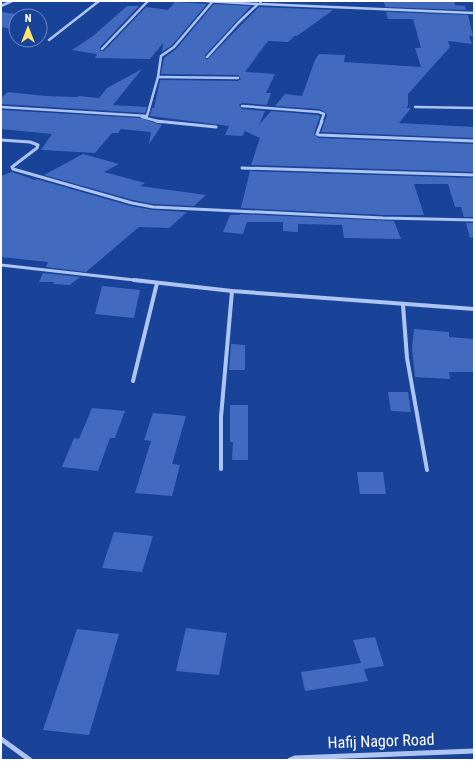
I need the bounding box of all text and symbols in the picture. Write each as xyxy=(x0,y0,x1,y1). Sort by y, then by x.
north arrow xyxy=(8,8,48,48)
text: N xyxy=(25,12,32,25)
street label: Hafij Nagor Road xyxy=(327,730,435,752)

